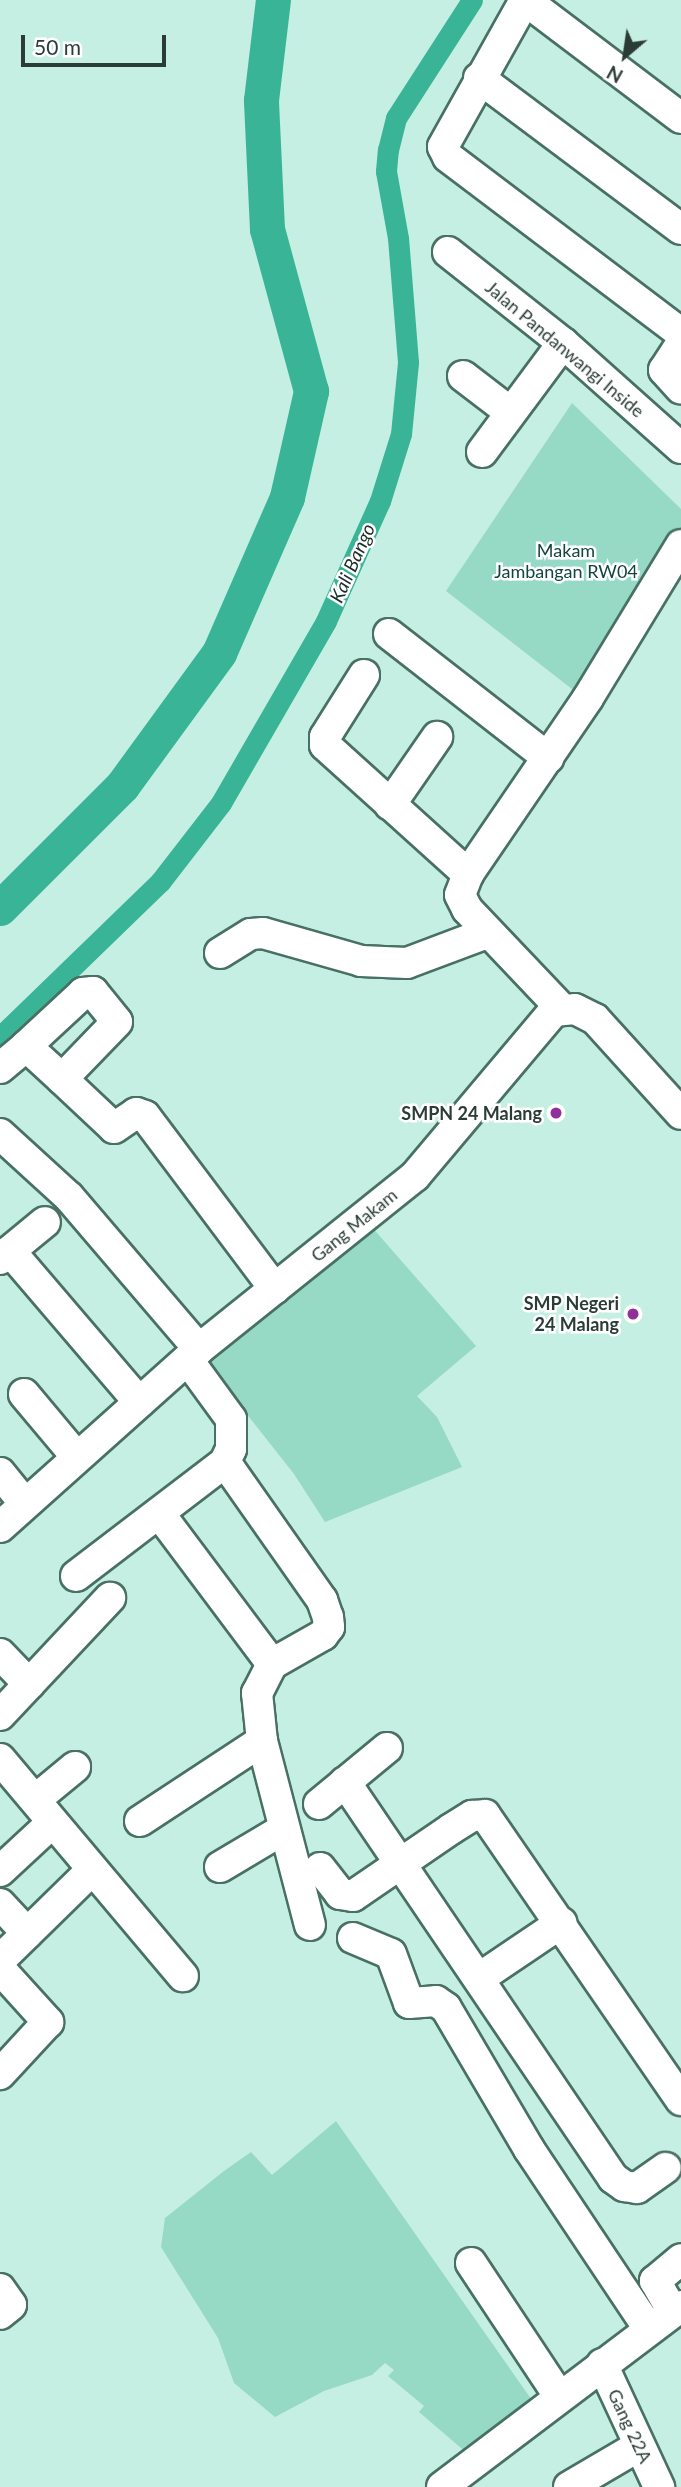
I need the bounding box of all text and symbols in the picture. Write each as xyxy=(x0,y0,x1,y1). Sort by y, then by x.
scale bar xyxy=(24,21,170,65)
north arrow xyxy=(590,21,660,91)
text: 50 m xyxy=(34,34,81,59)
text: N xyxy=(603,61,627,88)
street label: Jalan Pandanwangi Inside xyxy=(481,276,649,422)
water label: Kali Bango xyxy=(325,520,379,606)
park label: Makam Jambangan RW04 xyxy=(494,540,638,582)
place label: SMPN 24 Malang xyxy=(401,1102,542,1124)
marker: SMPN 24 Malang xyxy=(548,1105,564,1121)
street label: Gang Makam xyxy=(307,1184,401,1266)
place label: SMP Negeri 24 Malang xyxy=(523,1293,619,1336)
marker: SMP Negeri 24 Malang xyxy=(625,1306,641,1322)
street label: Gang 22A xyxy=(603,2386,657,2466)

